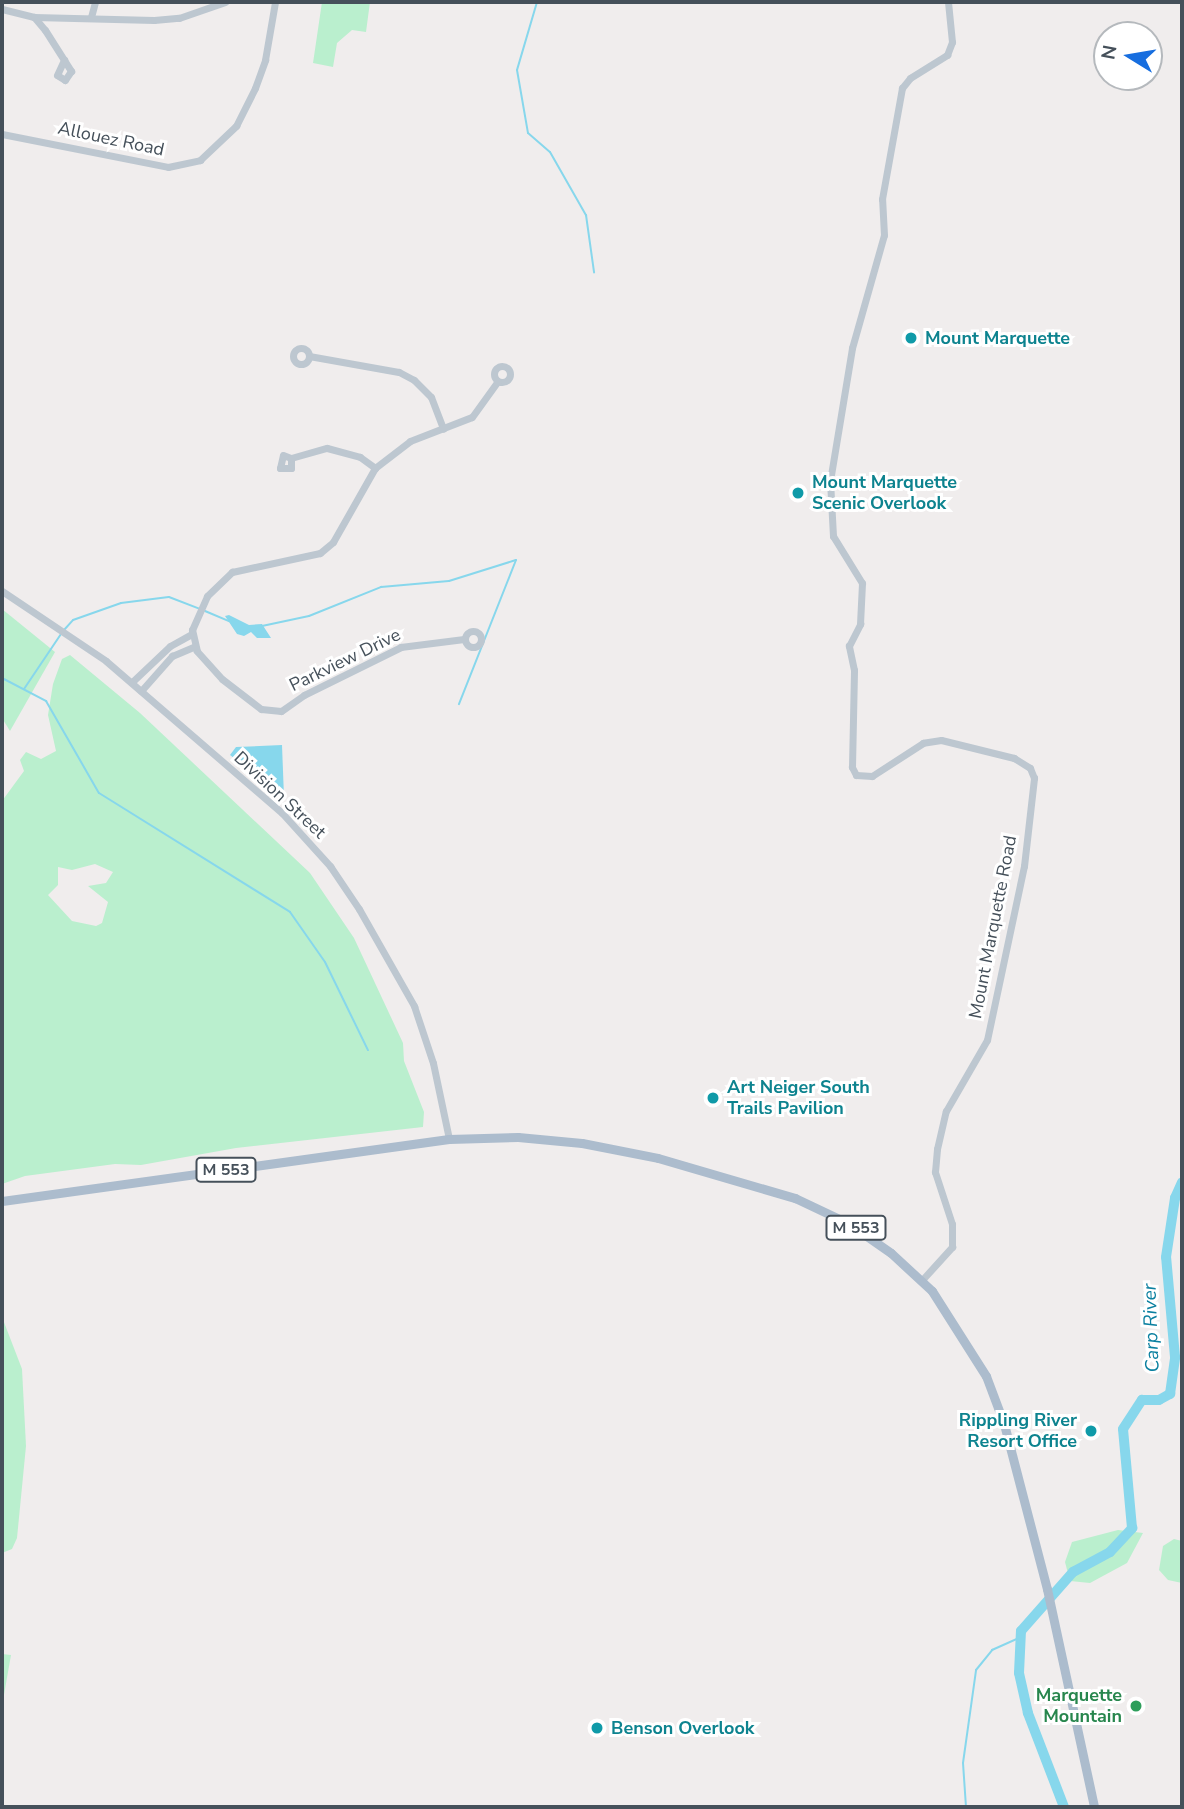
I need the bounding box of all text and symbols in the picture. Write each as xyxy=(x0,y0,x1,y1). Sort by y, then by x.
north arrow xyxy=(1093,21,1163,91)
text: N xyxy=(1095,43,1123,62)
street label: Allouez Road xyxy=(56,117,166,161)
place label: Mount Marquette xyxy=(925,327,1070,349)
marker: Mount Marquette xyxy=(903,330,919,346)
place label: Mount Marquette Scenic Overlook xyxy=(812,472,957,514)
marker: Mount Marquette Scenic Overlook xyxy=(790,485,806,501)
street label: Parkview Drive xyxy=(286,624,404,696)
street label: Division Street xyxy=(230,747,330,843)
street label: Mount Marquette Road xyxy=(965,833,1021,1021)
place label: Art Neiger South Trails Pavilion xyxy=(727,1077,870,1120)
marker: Art Neiger South Trails Pavilion xyxy=(705,1090,721,1106)
road number: M 553 xyxy=(194,1158,258,1182)
road number: M 553 xyxy=(824,1216,888,1240)
water label: Carp River xyxy=(1139,1283,1165,1373)
place label: Rippling River Resort Office xyxy=(959,1410,1077,1452)
marker: Rippling River Resort Office xyxy=(1083,1423,1099,1439)
place label: Marquette Mountain xyxy=(1036,1685,1122,1728)
marker: Marquette Mountain xyxy=(1128,1698,1144,1714)
place label: Benson Overlook xyxy=(611,1717,754,1739)
marker: Benson Overlook xyxy=(589,1720,605,1736)

